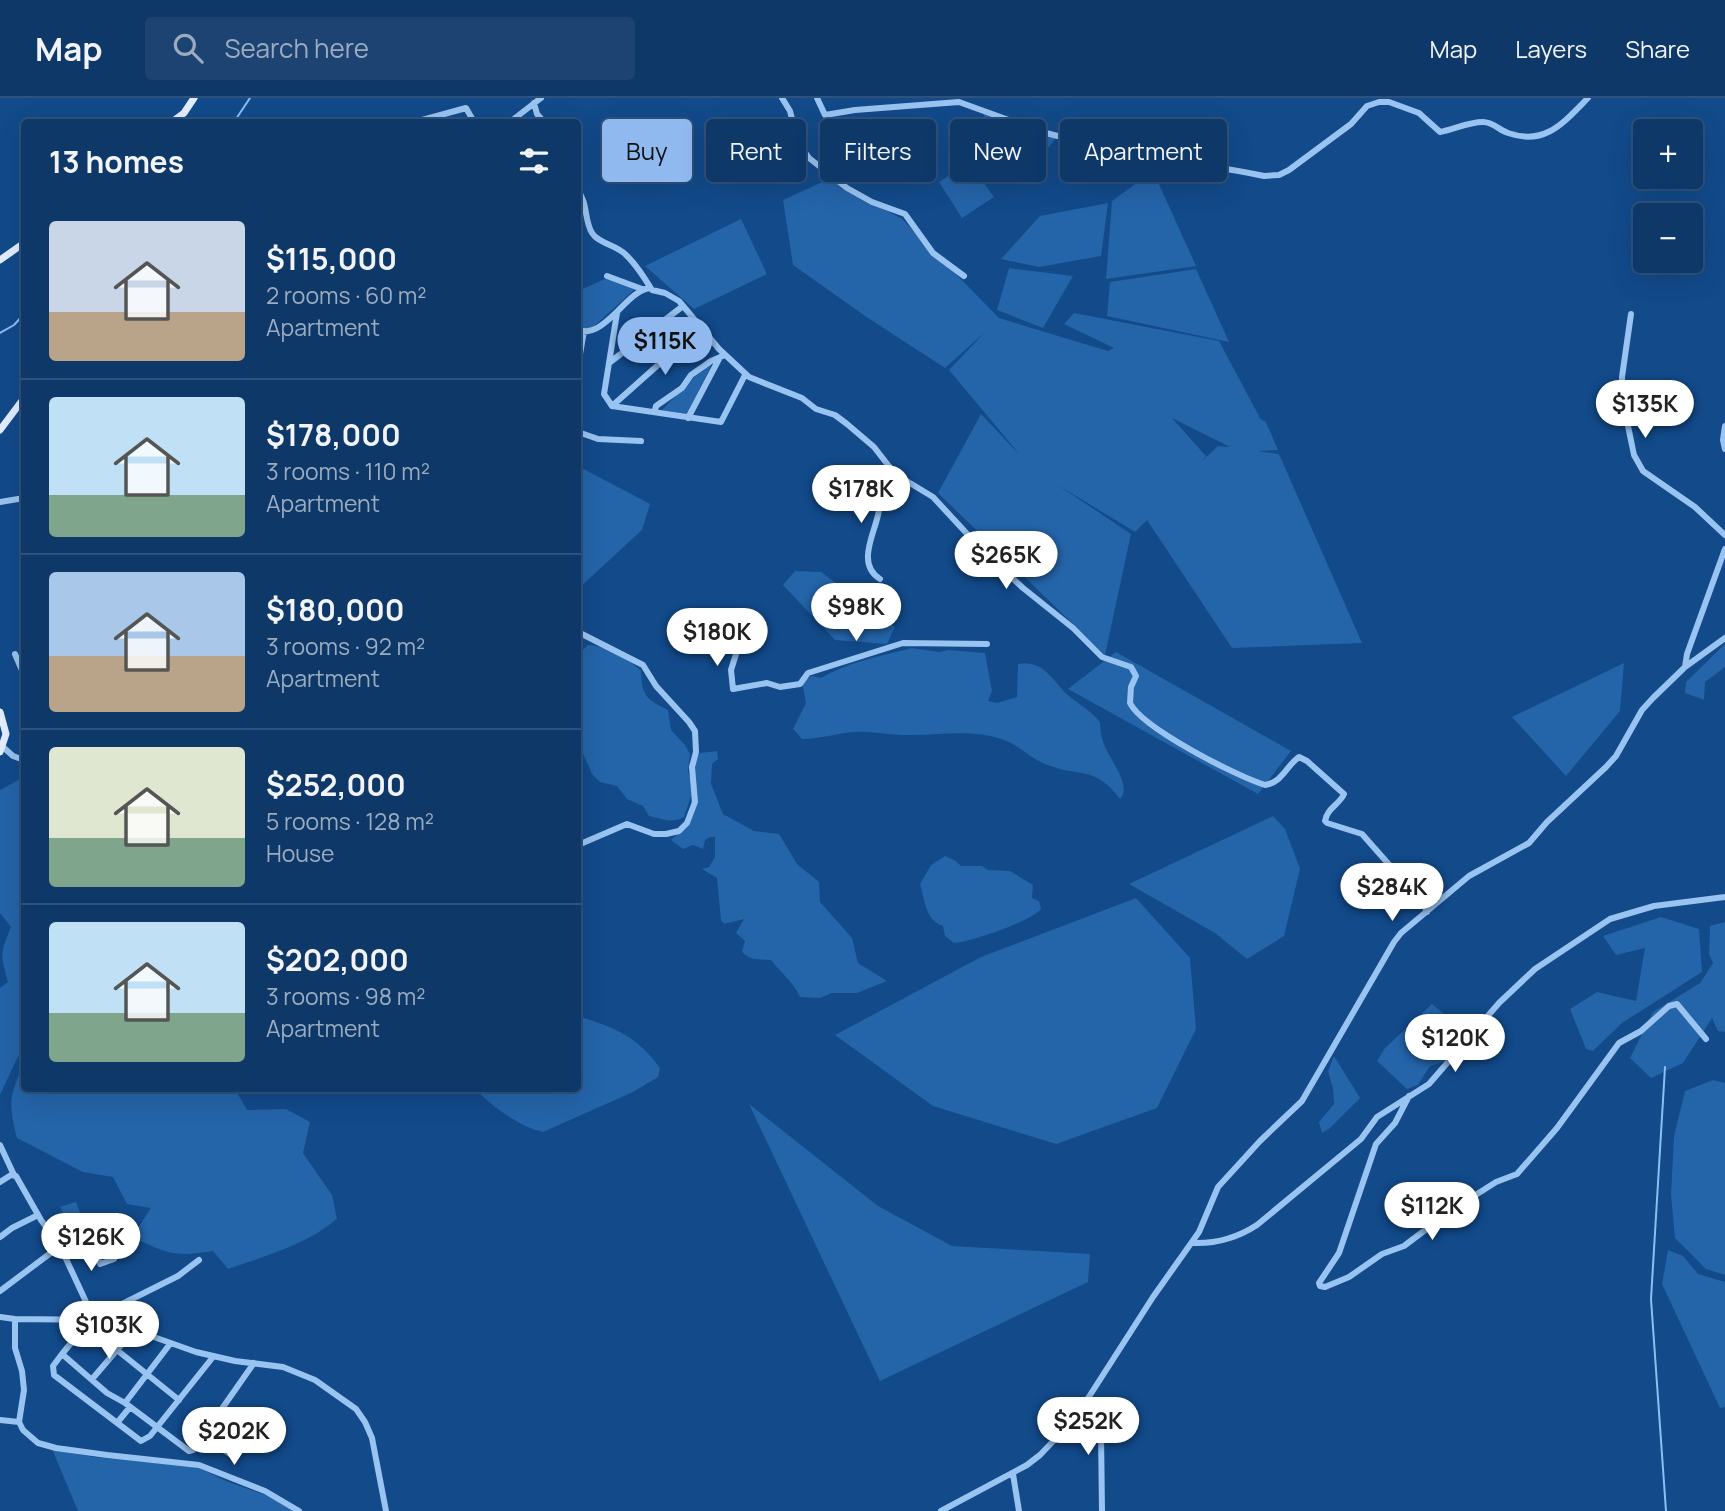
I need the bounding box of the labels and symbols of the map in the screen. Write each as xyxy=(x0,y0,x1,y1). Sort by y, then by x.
pin: $115K xyxy=(616,317,714,377)
pin: $135K xyxy=(1596,380,1694,440)
pin: $178K xyxy=(812,466,910,525)
pin: $265K xyxy=(957,532,1055,591)
pin: $98K xyxy=(815,584,897,643)
pin: $180K xyxy=(668,608,766,668)
pin: $284K xyxy=(1343,864,1441,923)
pin: $120K xyxy=(1406,1014,1504,1074)
pin: $112K xyxy=(1383,1182,1481,1242)
pin: $126K xyxy=(42,1214,140,1273)
pin: $103K xyxy=(60,1302,158,1361)
pin: $252K xyxy=(1039,1398,1137,1457)
pin: $202K xyxy=(185,1408,283,1467)

